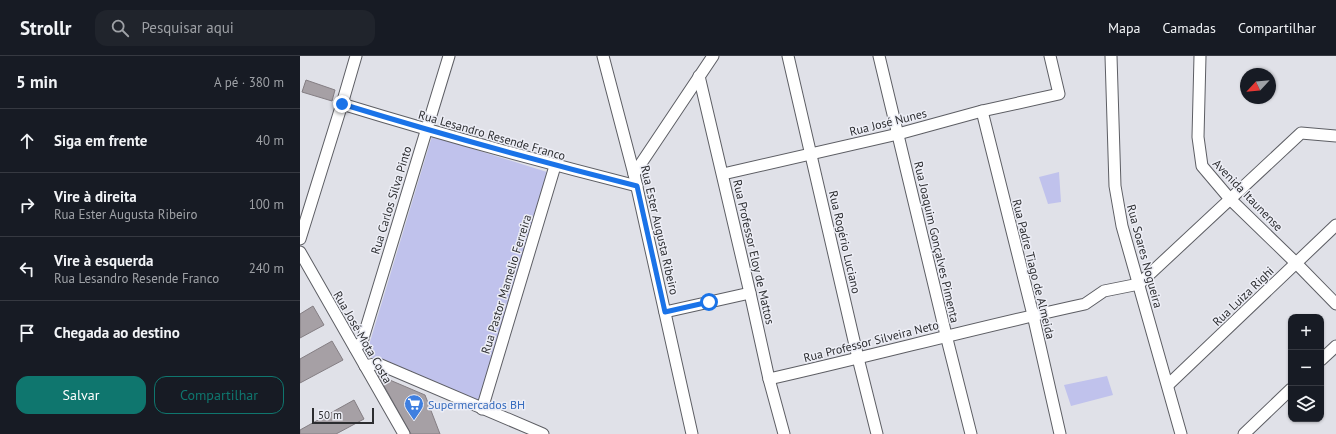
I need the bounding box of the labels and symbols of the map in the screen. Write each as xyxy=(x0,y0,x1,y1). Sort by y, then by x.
north arrow xyxy=(1240,68,1276,104)
route end xyxy=(333,95,351,113)
street label: Rua José Nunes xyxy=(848,105,928,139)
street label: Rua Lesandro Resende Franco xyxy=(417,107,567,163)
street label: Rua Carlos Silva Pinto xyxy=(367,144,415,256)
street label: Avenida Itaunense xyxy=(1210,156,1286,234)
street label: Rua Joaquim Gonçalves Pimenta xyxy=(911,160,963,324)
street label: Rua Ester Augusta Ribeiro xyxy=(638,164,682,296)
street label: Rua Professor Eloy de Mattos xyxy=(730,178,778,326)
street label: Rua Rogério Luciano xyxy=(826,189,864,295)
street label: Rua Padre Tiago de Almeida xyxy=(1009,198,1059,341)
street label: Rua Soares Nogueira xyxy=(1124,203,1166,309)
street label: Rua Pastor Mamelio Ferreira xyxy=(478,212,534,356)
street label: Rua Luiza Righi xyxy=(1209,263,1277,329)
street label: Rua José Mota Costa xyxy=(331,288,396,386)
route start xyxy=(700,293,718,311)
street label: Rua Professor Silveira Neto xyxy=(802,317,940,365)
supermarket icon: Supermercados BH xyxy=(403,393,425,421)
place label: Supermercados BH xyxy=(428,397,525,412)
scale bar xyxy=(312,406,374,425)

